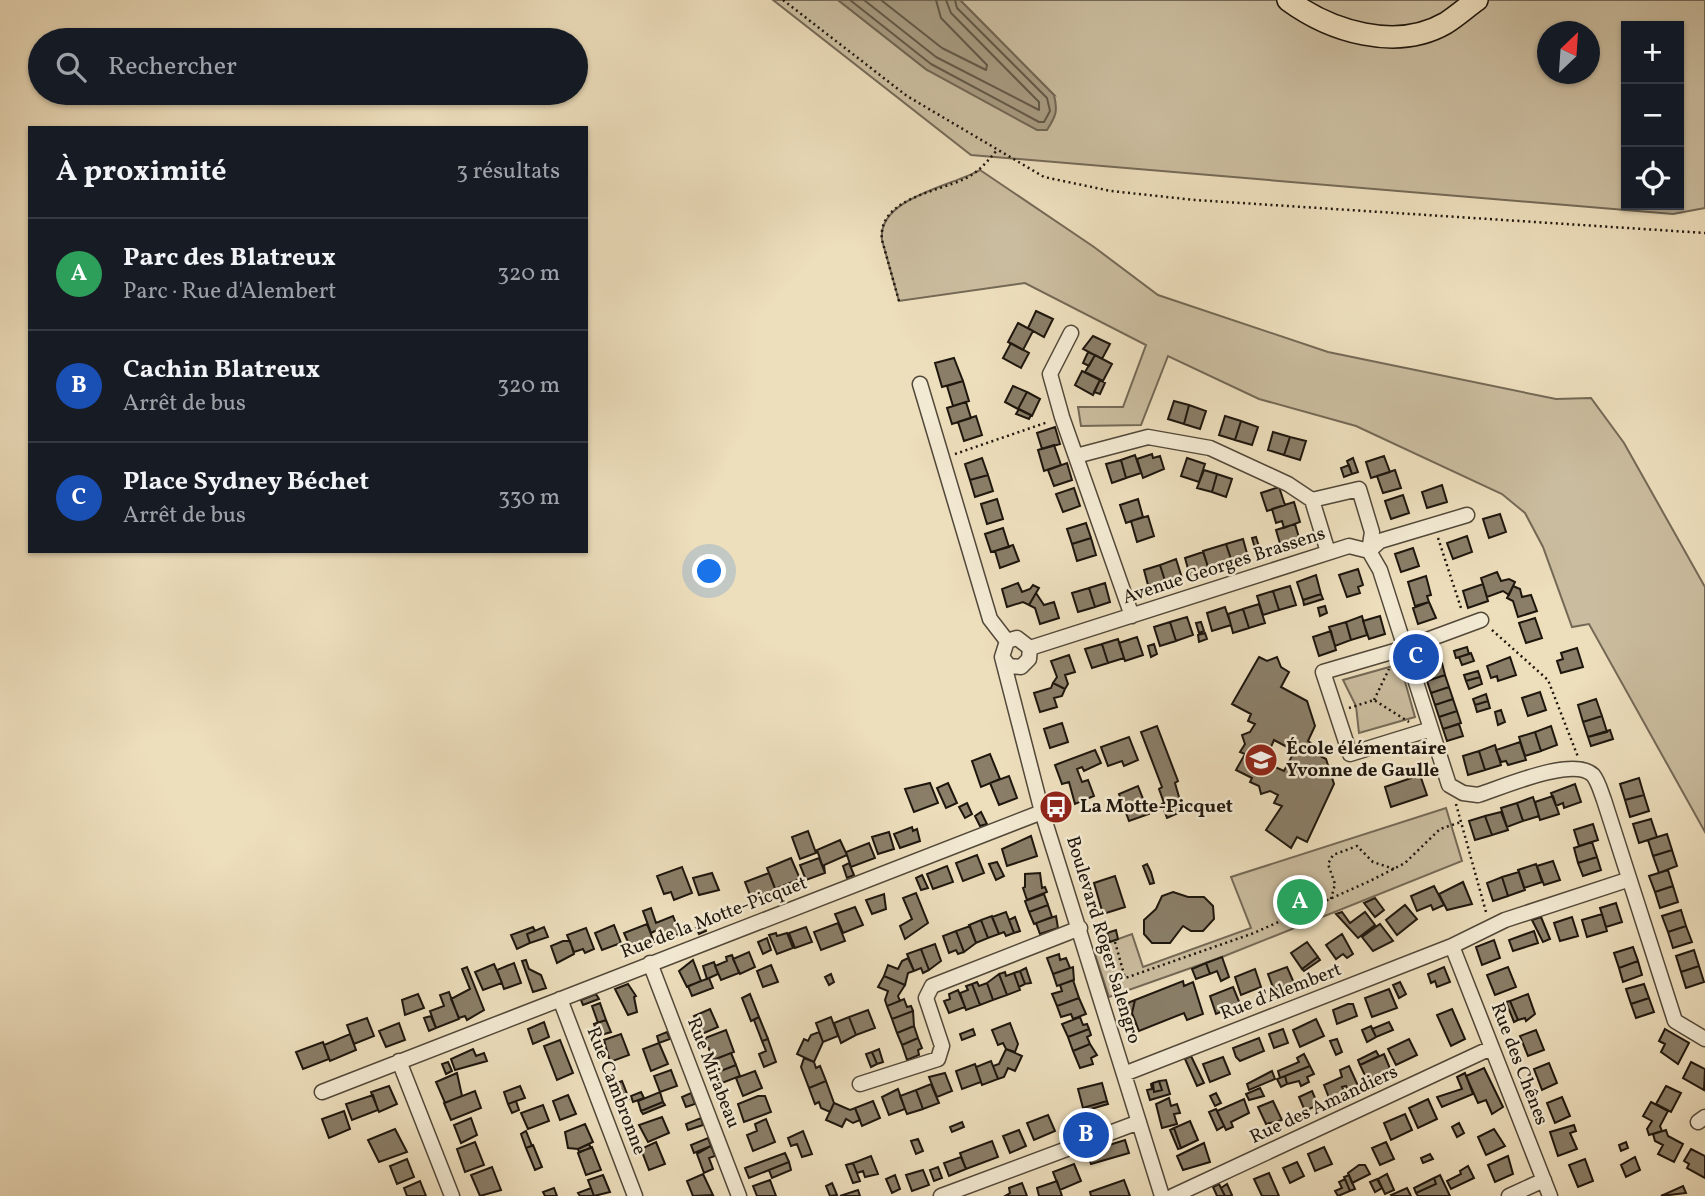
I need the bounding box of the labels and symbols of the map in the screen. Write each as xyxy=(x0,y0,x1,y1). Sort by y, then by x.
north arrow xyxy=(1537,21,1600,84)
street label: Avenue Georges Brassens xyxy=(1119,521,1329,611)
your location xyxy=(692,554,726,588)
pin: C xyxy=(1393,631,1439,683)
place label: École élémentaire Yvonne de Gaulle xyxy=(1286,736,1447,784)
school or university icon: École élémentaire Yvonne de Gaulle xyxy=(1242,741,1280,779)
bus stop icon: La Motte-Picquet xyxy=(1037,788,1075,826)
place label: La Motte-Picquet xyxy=(1080,794,1233,820)
street label: Boulevard Roger Salengro xyxy=(1059,833,1147,1047)
street label: Rue de la Motte-Picquet xyxy=(617,870,811,966)
pin: A xyxy=(1277,876,1323,928)
street label: Rue d'Alembert xyxy=(1217,957,1346,1027)
street label: Rue des Chênes xyxy=(1484,999,1554,1129)
street label: Rue Mirabeau xyxy=(680,1014,746,1132)
street label: Rue Cambronne xyxy=(580,1023,652,1159)
street label: Rue des Amandiers xyxy=(1246,1059,1402,1151)
pin: B xyxy=(1063,1109,1109,1161)

